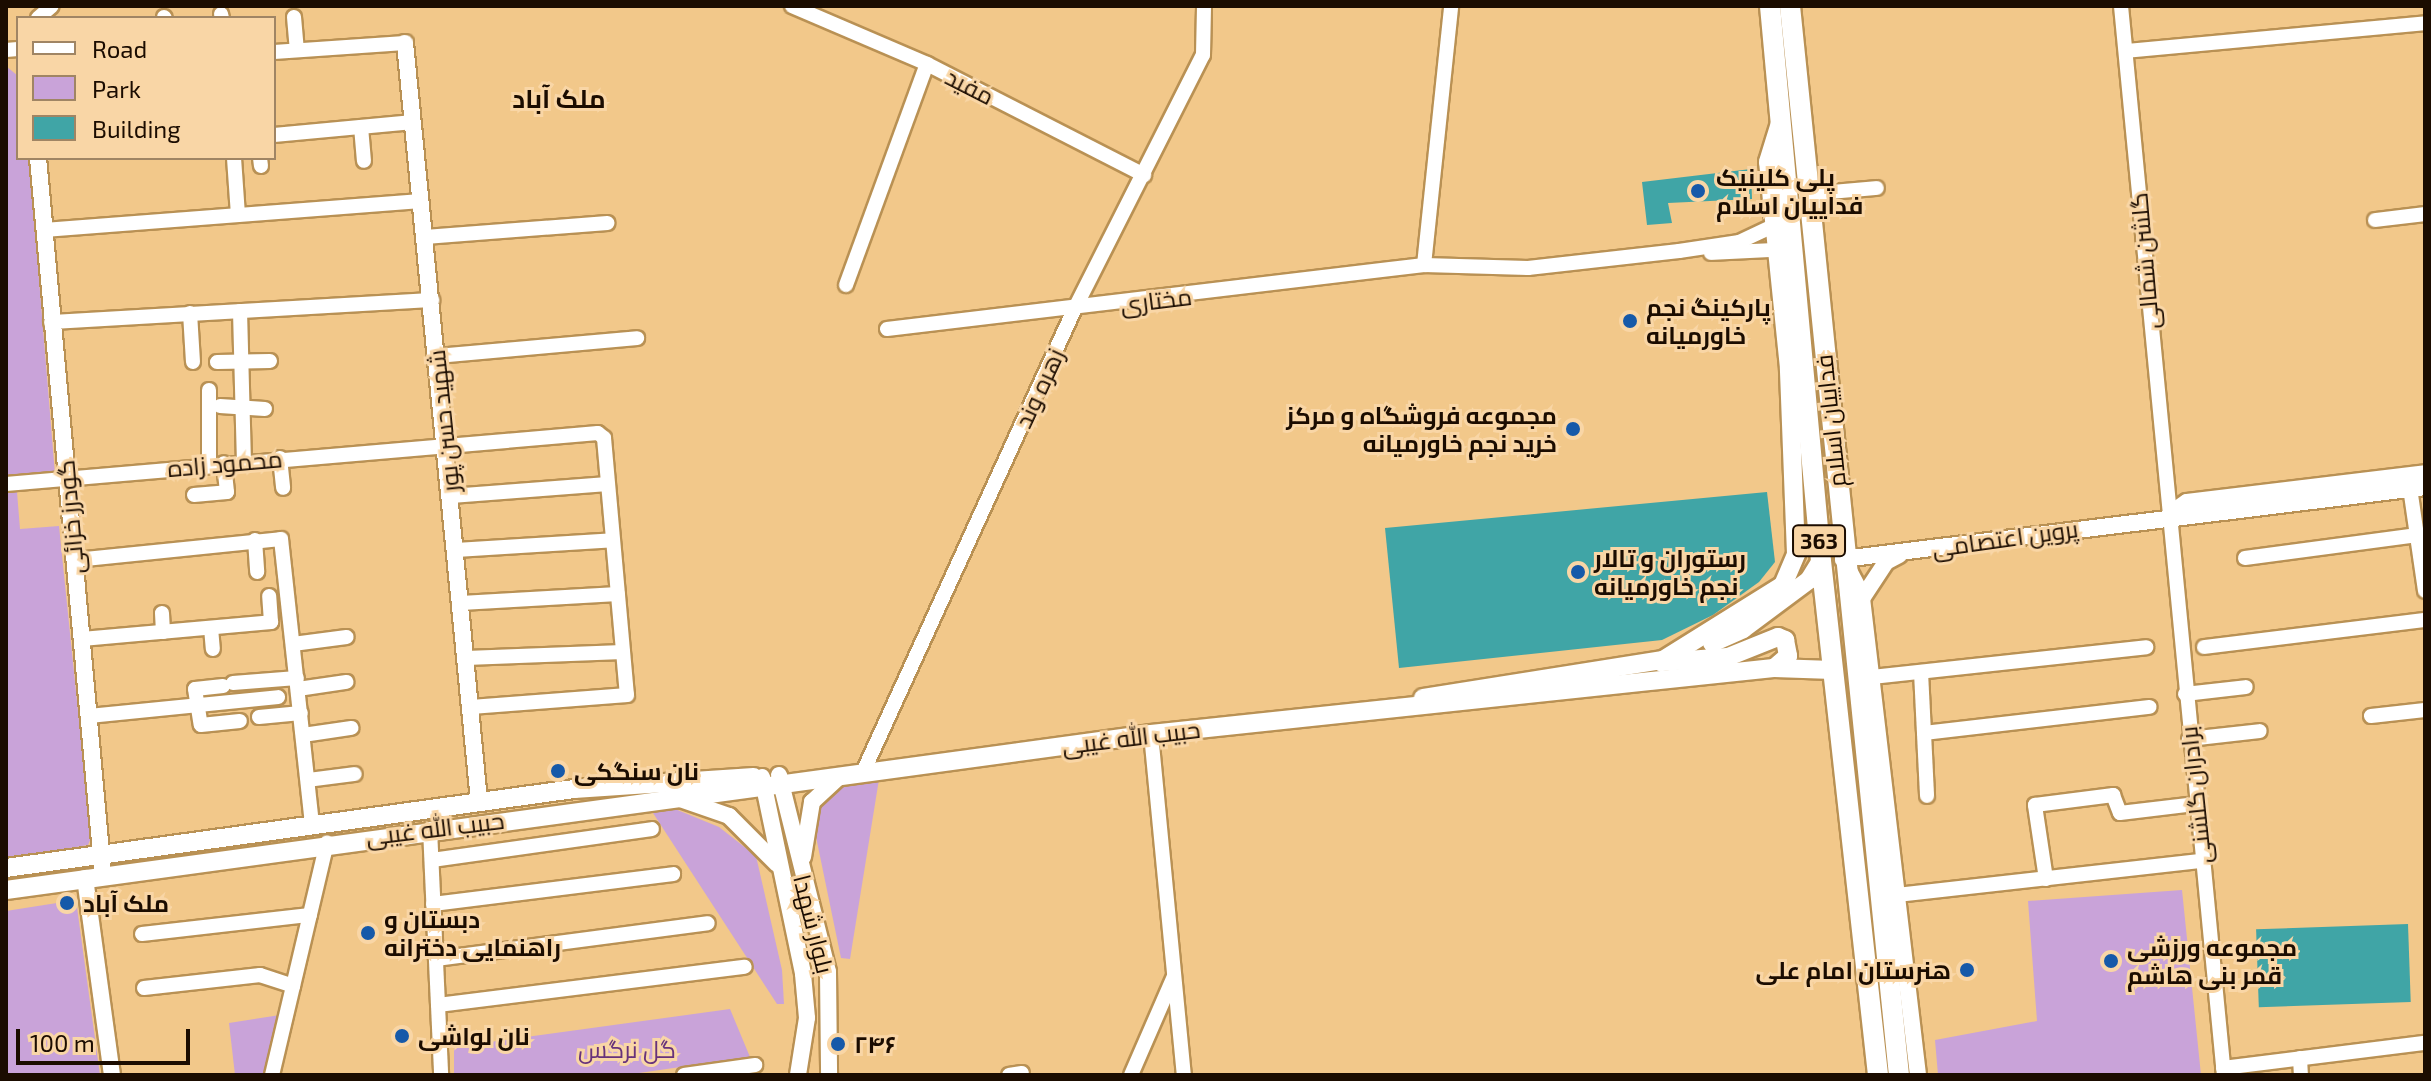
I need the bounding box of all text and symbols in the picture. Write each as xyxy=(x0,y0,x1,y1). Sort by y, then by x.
legend xyxy=(16,16,276,160)
text: Road xyxy=(92,34,147,63)
street label: مفید xyxy=(941,62,999,110)
text: Park xyxy=(92,74,141,103)
district label: ملک آباد xyxy=(512,82,606,114)
text: Building xyxy=(92,114,181,143)
place label: پلی کلینیک فداییان اسلام xyxy=(1716,163,1863,219)
marker: پلی کلینیک فداییان اسلام xyxy=(1687,180,1709,202)
street label: گلشن شمالی xyxy=(2124,192,2164,330)
street label: مختاری xyxy=(1119,281,1193,319)
place label: پارکینگ نجم خاورمیانه xyxy=(1646,293,1771,349)
marker: پارکینگ نجم خاورمیانه xyxy=(1621,312,1639,330)
street label: زهره وند xyxy=(1008,344,1070,432)
street label: شهید حسن پور xyxy=(421,348,465,494)
street label: فداییان اسلام xyxy=(1809,353,1851,489)
place label: مجموعه فروشگاه و مرکز خرید نجم خاورمیانه xyxy=(1286,401,1557,457)
marker: مجموعه فروشگاه و مرکز خرید نجم خاورمیانه xyxy=(1564,420,1582,438)
street label: محمود زاده xyxy=(166,444,284,482)
street label: گودرز خزائی xyxy=(51,459,89,575)
street label: پروین اعتصامی xyxy=(1930,514,2080,562)
road number: 363 xyxy=(1791,523,1847,559)
place label: رستوران و تالار نجم خاورمیانه xyxy=(1594,544,1746,600)
marker: رستوران و تالار نجم خاورمیانه xyxy=(1569,563,1587,581)
street label: حبیب الله غیبی xyxy=(1060,714,1202,760)
street label: برادران گلشنی xyxy=(2173,725,2217,865)
place label: نان سنگکی xyxy=(574,757,699,785)
marker: نان سنگکی xyxy=(549,762,567,780)
street label: حبیب الله غیبی xyxy=(364,805,506,851)
street label: بلوار شهدا xyxy=(788,872,840,976)
place label: ملک آباد xyxy=(83,889,169,917)
marker: ملک آباد xyxy=(58,894,76,912)
place label: دبستان و راهنمایی دخترانه xyxy=(384,905,561,961)
marker: دبستان و راهنمایی دخترانه xyxy=(359,924,377,942)
place label: مجموعه ورزشی قمر بنی هاشم xyxy=(2127,933,2297,989)
marker: مجموعه ورزشی قمر بنی هاشم xyxy=(2102,952,2120,970)
place label: هنرستان امام علی xyxy=(1756,956,1951,984)
marker: هنرستان امام علی xyxy=(1958,961,1976,979)
scale bar xyxy=(20,1013,194,1063)
place label: نان لواشی xyxy=(418,1022,530,1050)
marker: نان لواشی xyxy=(393,1027,411,1045)
text: 100 m xyxy=(30,1028,95,1057)
place label: ۲۴۶ xyxy=(854,1030,896,1058)
park label: گل نرگس xyxy=(578,1035,676,1063)
marker: ۲۴۶ xyxy=(829,1035,847,1053)

